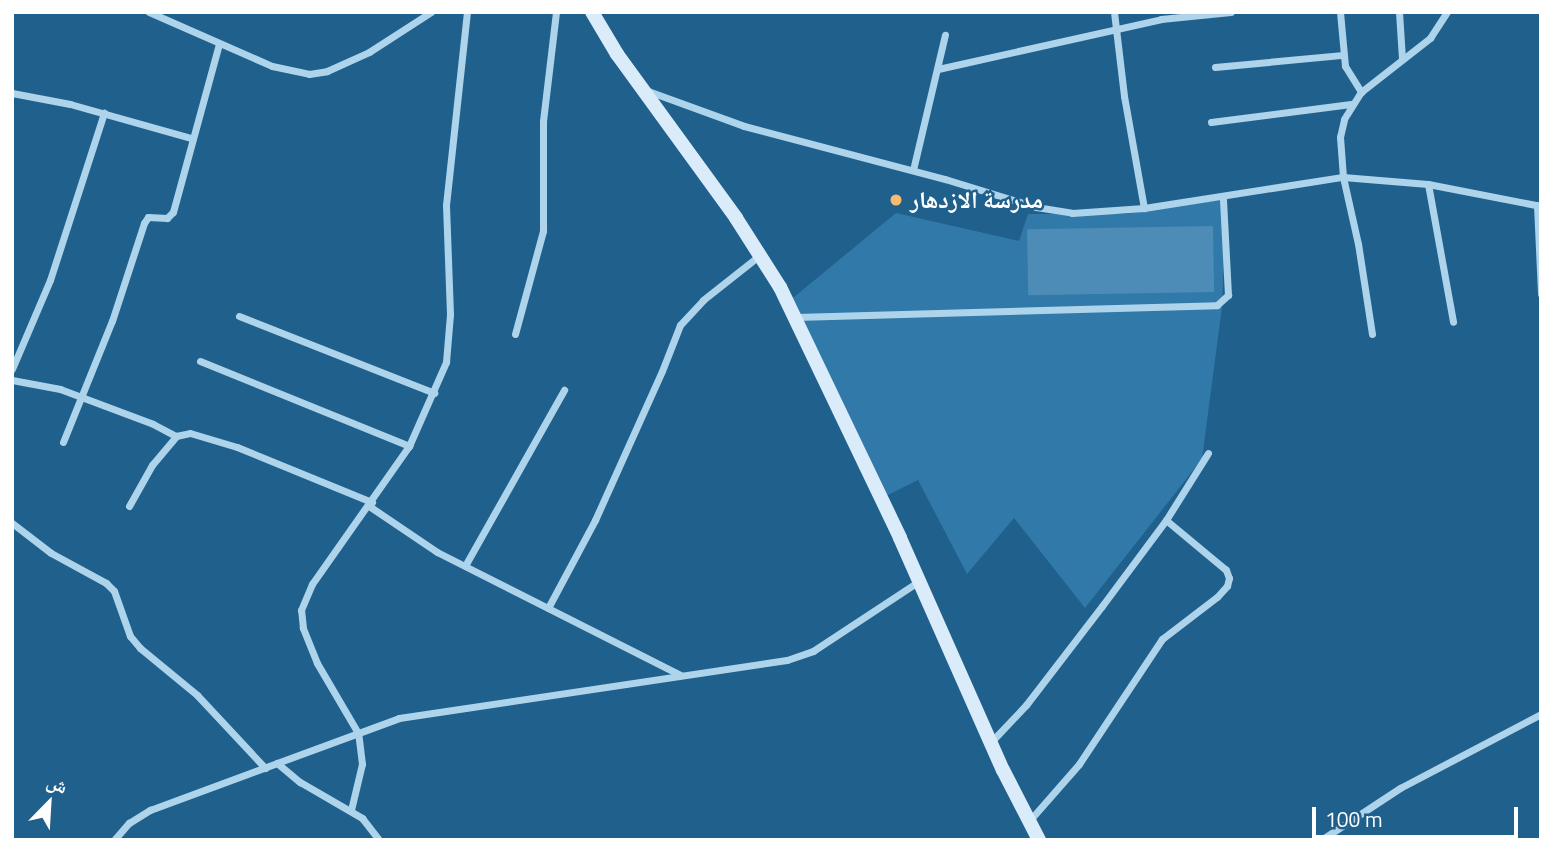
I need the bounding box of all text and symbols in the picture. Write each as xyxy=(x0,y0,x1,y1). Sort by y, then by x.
place label: مدرسة الازدهار xyxy=(910,186,1043,214)
marker: مدرسة الازدهار xyxy=(888,192,904,208)
text: ش xyxy=(43,766,73,801)
north arrow xyxy=(14,768,84,838)
scale bar xyxy=(1315,792,1522,836)
text: 100 m xyxy=(1325,803,1382,835)

